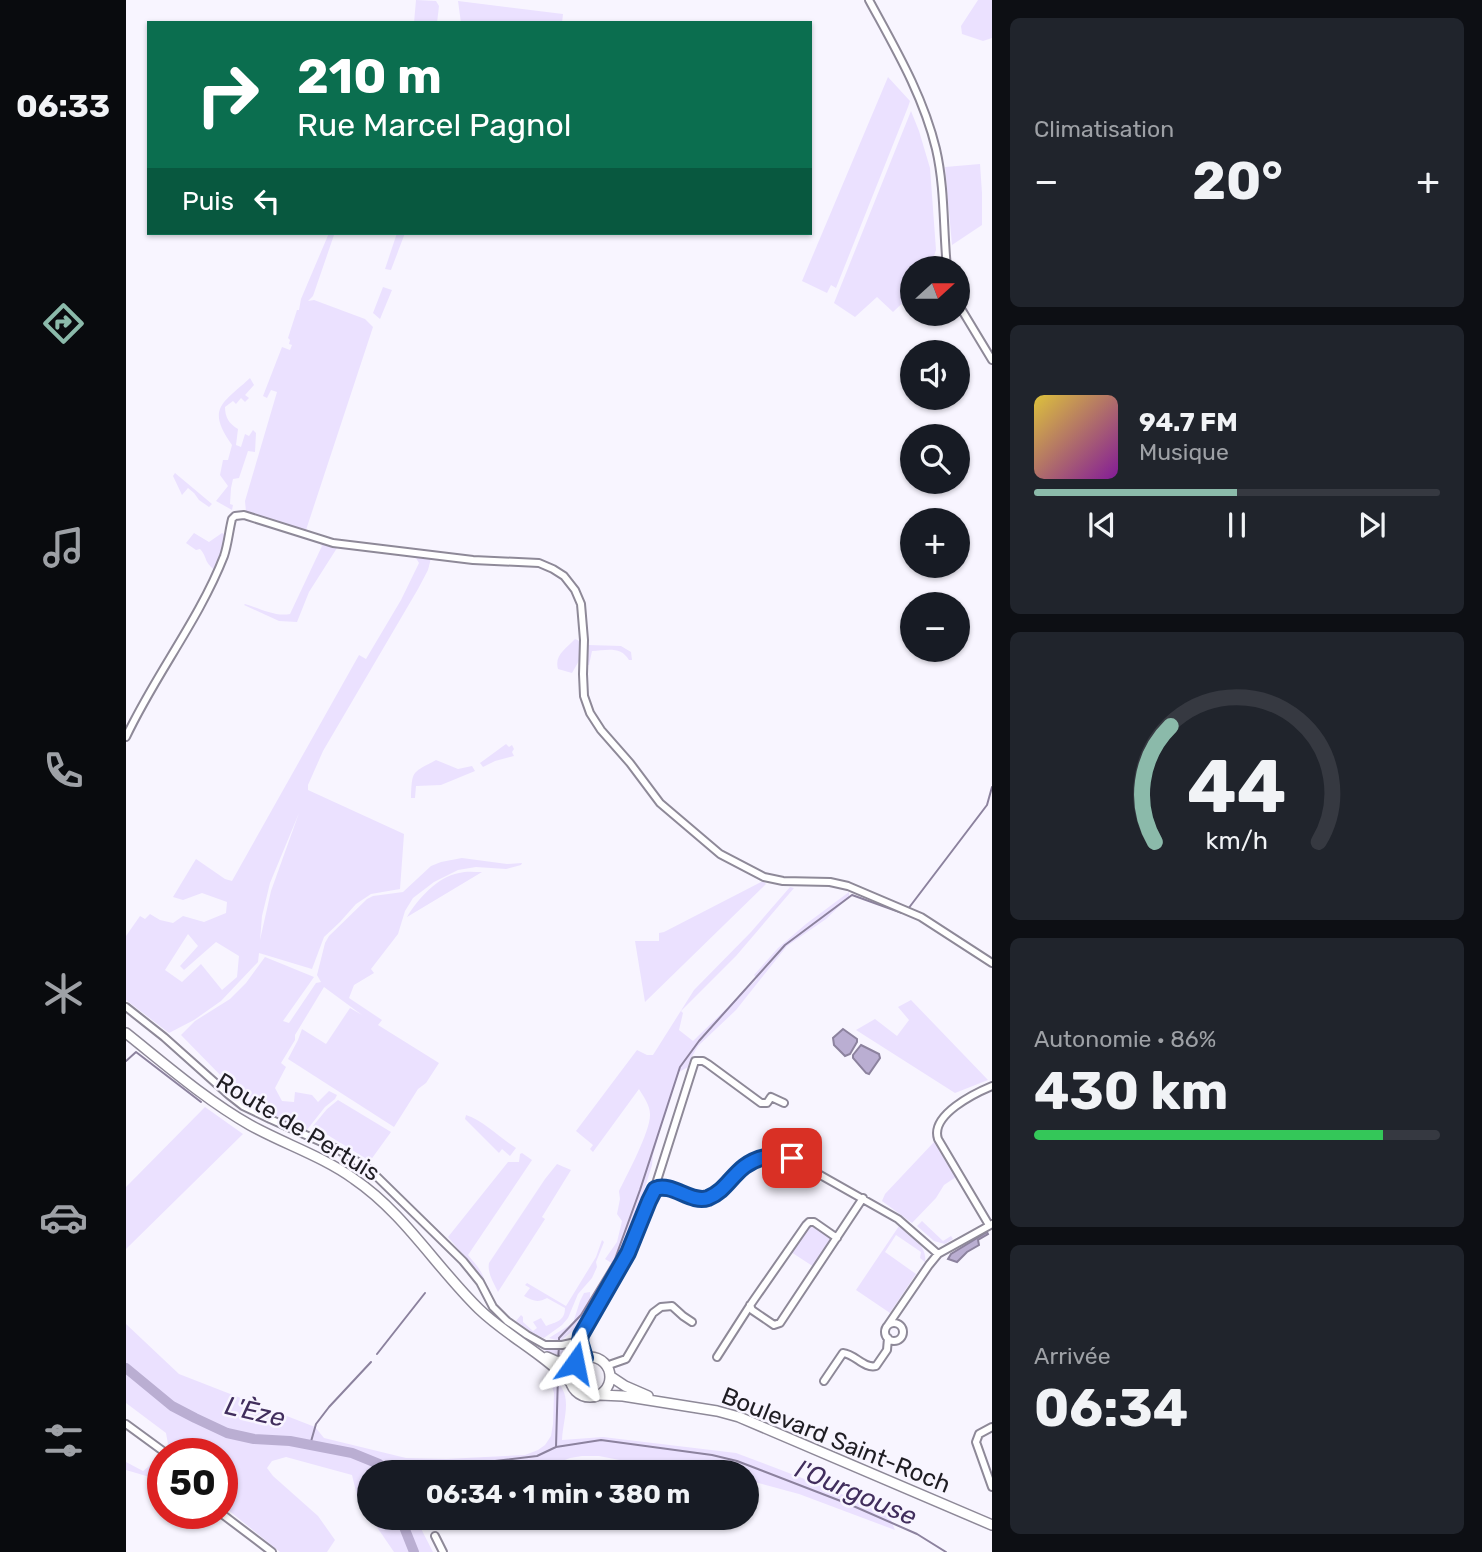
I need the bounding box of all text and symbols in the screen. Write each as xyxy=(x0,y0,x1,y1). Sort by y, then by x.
text: 210 m xyxy=(297,47,442,105)
icon: right xyxy=(182,49,273,140)
text: 06:33 xyxy=(16,87,110,125)
text: Rue Marcel Pagnol xyxy=(297,106,572,144)
text: Climatisation xyxy=(1034,115,1174,143)
text: 20° xyxy=(1192,150,1283,212)
text: − xyxy=(1034,158,1059,204)
text: + xyxy=(1416,158,1440,204)
icon: left xyxy=(248,182,286,220)
text: Puis xyxy=(182,186,234,217)
north arrow xyxy=(900,256,970,326)
map controls xyxy=(900,256,970,662)
icon: directions xyxy=(39,299,88,348)
button: sound xyxy=(900,340,970,410)
text: 94.7 FM xyxy=(1139,407,1238,438)
button: search xyxy=(900,424,970,494)
text: Musique xyxy=(1139,438,1229,466)
icon: previous xyxy=(1083,506,1121,544)
icon: pause xyxy=(1218,506,1256,544)
icon: next xyxy=(1353,506,1391,544)
button: + xyxy=(900,508,970,578)
icon: music xyxy=(39,523,88,572)
button: − xyxy=(900,592,970,662)
text: 44 xyxy=(1187,744,1287,830)
icon: phone xyxy=(39,746,88,795)
text: km/h xyxy=(1206,826,1268,855)
icon: climate xyxy=(39,969,88,1018)
text: Autonomie · 86% xyxy=(1034,1025,1216,1053)
text: 430 km xyxy=(1034,1060,1228,1122)
street label: Route de Pertuis xyxy=(211,1067,385,1187)
pin xyxy=(762,1128,822,1188)
icon: arrive xyxy=(773,1139,811,1177)
icon: car xyxy=(39,1193,88,1242)
position arrow xyxy=(538,1326,612,1400)
text: Arrivée xyxy=(1034,1342,1111,1370)
text: 06:34 xyxy=(1034,1377,1188,1439)
street label: Boulevard Saint-Roch xyxy=(717,1381,955,1499)
water label: L'Èze xyxy=(222,1390,288,1434)
icon: filters xyxy=(39,1416,88,1465)
speed limit sign: 50 xyxy=(147,1438,238,1529)
water label: l'Ourgouse xyxy=(791,1454,922,1533)
text: 06:34 · 1 min · 380 m xyxy=(426,1479,690,1510)

